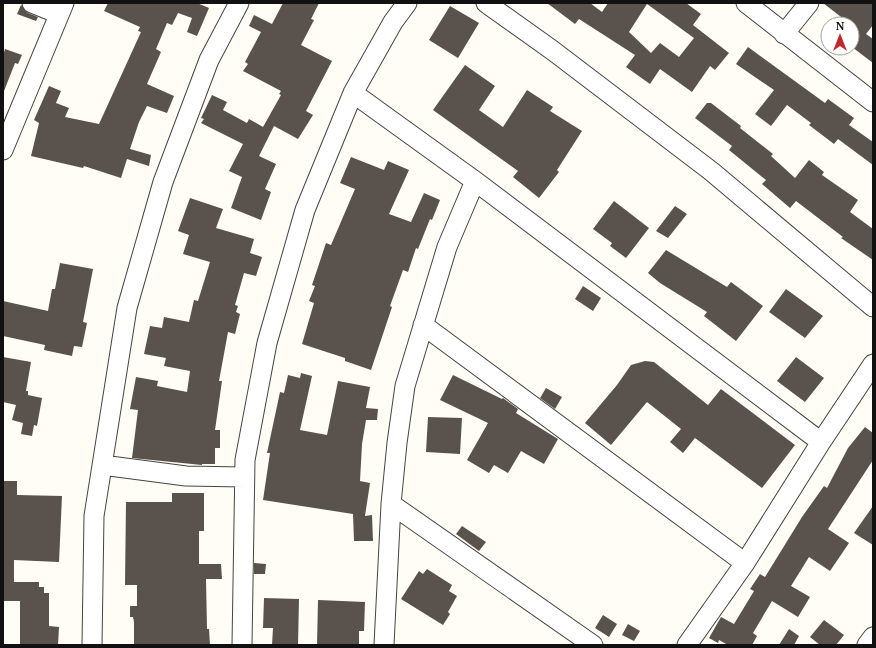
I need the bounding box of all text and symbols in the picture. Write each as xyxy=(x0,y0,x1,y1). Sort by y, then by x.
north arrow xyxy=(820,16,860,56)
text: N xyxy=(836,18,845,33)

